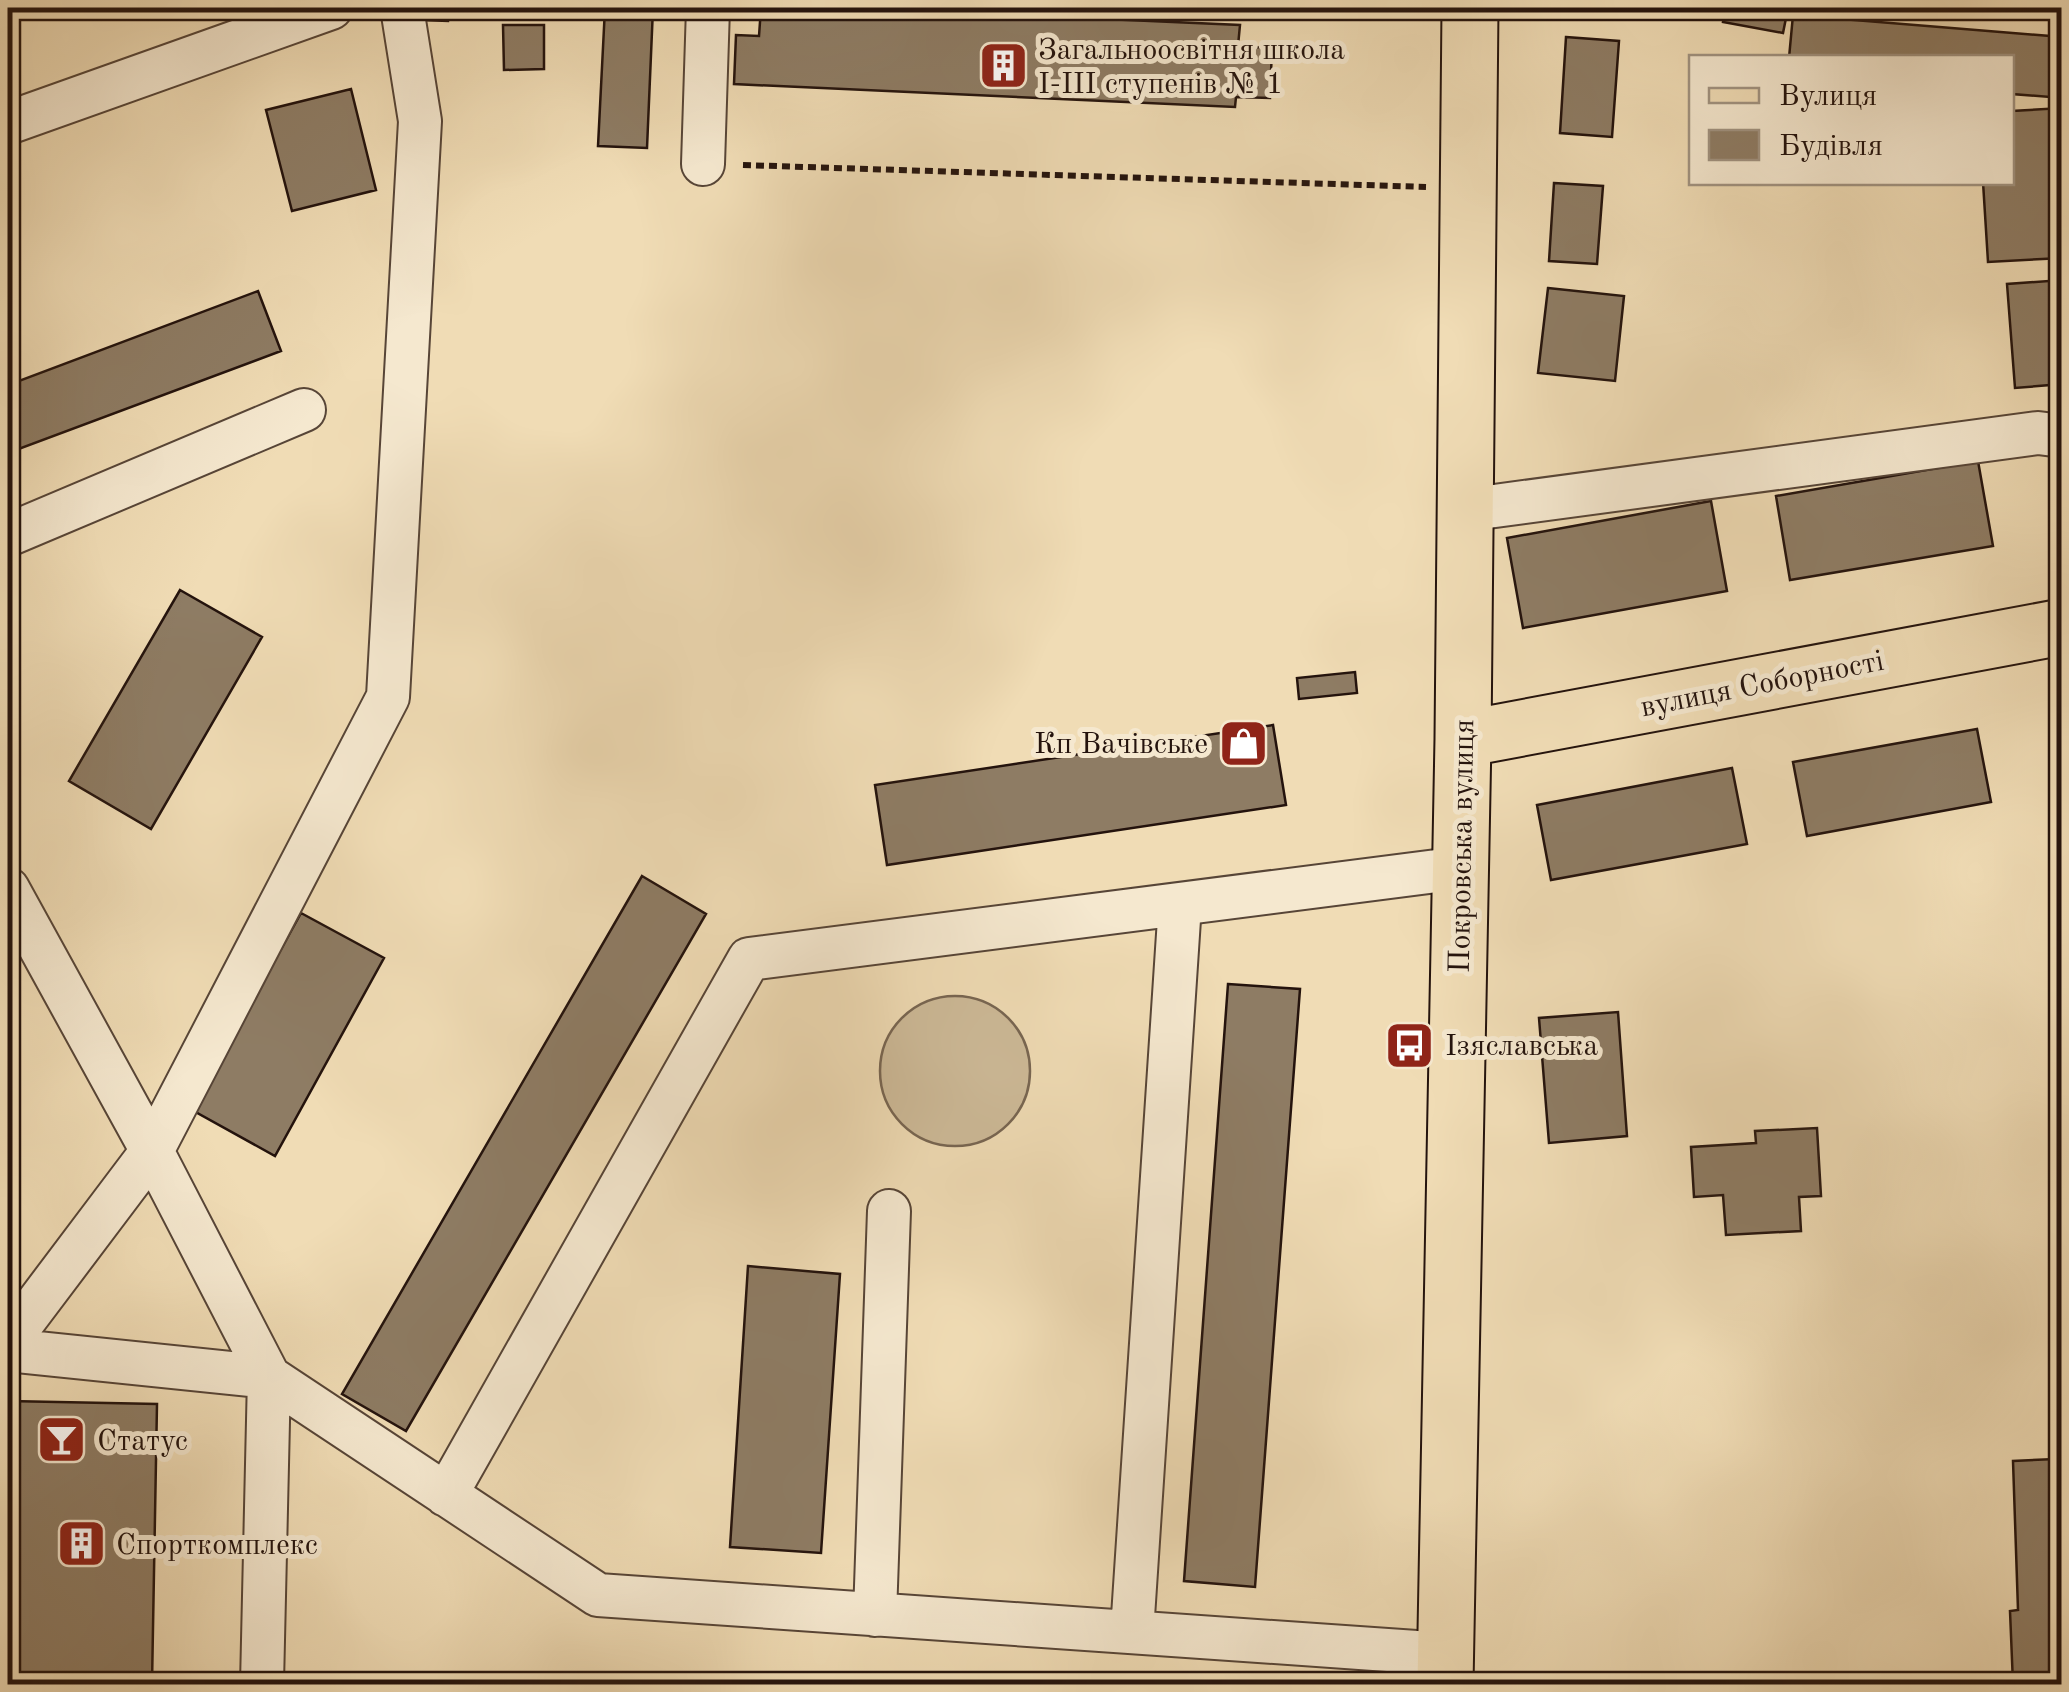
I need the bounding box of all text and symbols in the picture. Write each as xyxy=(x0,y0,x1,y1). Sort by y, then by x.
place label: Загальноосвітня школа І-ІІІ ступенів № 1 xyxy=(1038,36,1345,100)
building icon: Загальноосвітня школа І-ІІІ ступенів № 1 xyxy=(977,40,1029,92)
legend xyxy=(1689,55,2014,185)
text: Вулиця xyxy=(1779,82,1877,112)
text: Будівля xyxy=(1779,132,1883,162)
street label: вулиця Соборності xyxy=(1638,647,1887,723)
shop icon: Кп Вачівське xyxy=(1217,717,1269,769)
street label: Покровська вулиця xyxy=(1446,719,1480,973)
place label: Кп Вачівське xyxy=(1034,730,1208,760)
bus stop icon: Ізяславська xyxy=(1384,1019,1436,1071)
place label: Ізяславська xyxy=(1445,1032,1598,1062)
bar icon: Статус xyxy=(36,1414,88,1466)
place label: Статус xyxy=(97,1427,188,1457)
building icon: Спорткомплекс xyxy=(55,1518,107,1570)
place label: Спорткомплекс xyxy=(116,1531,318,1561)

